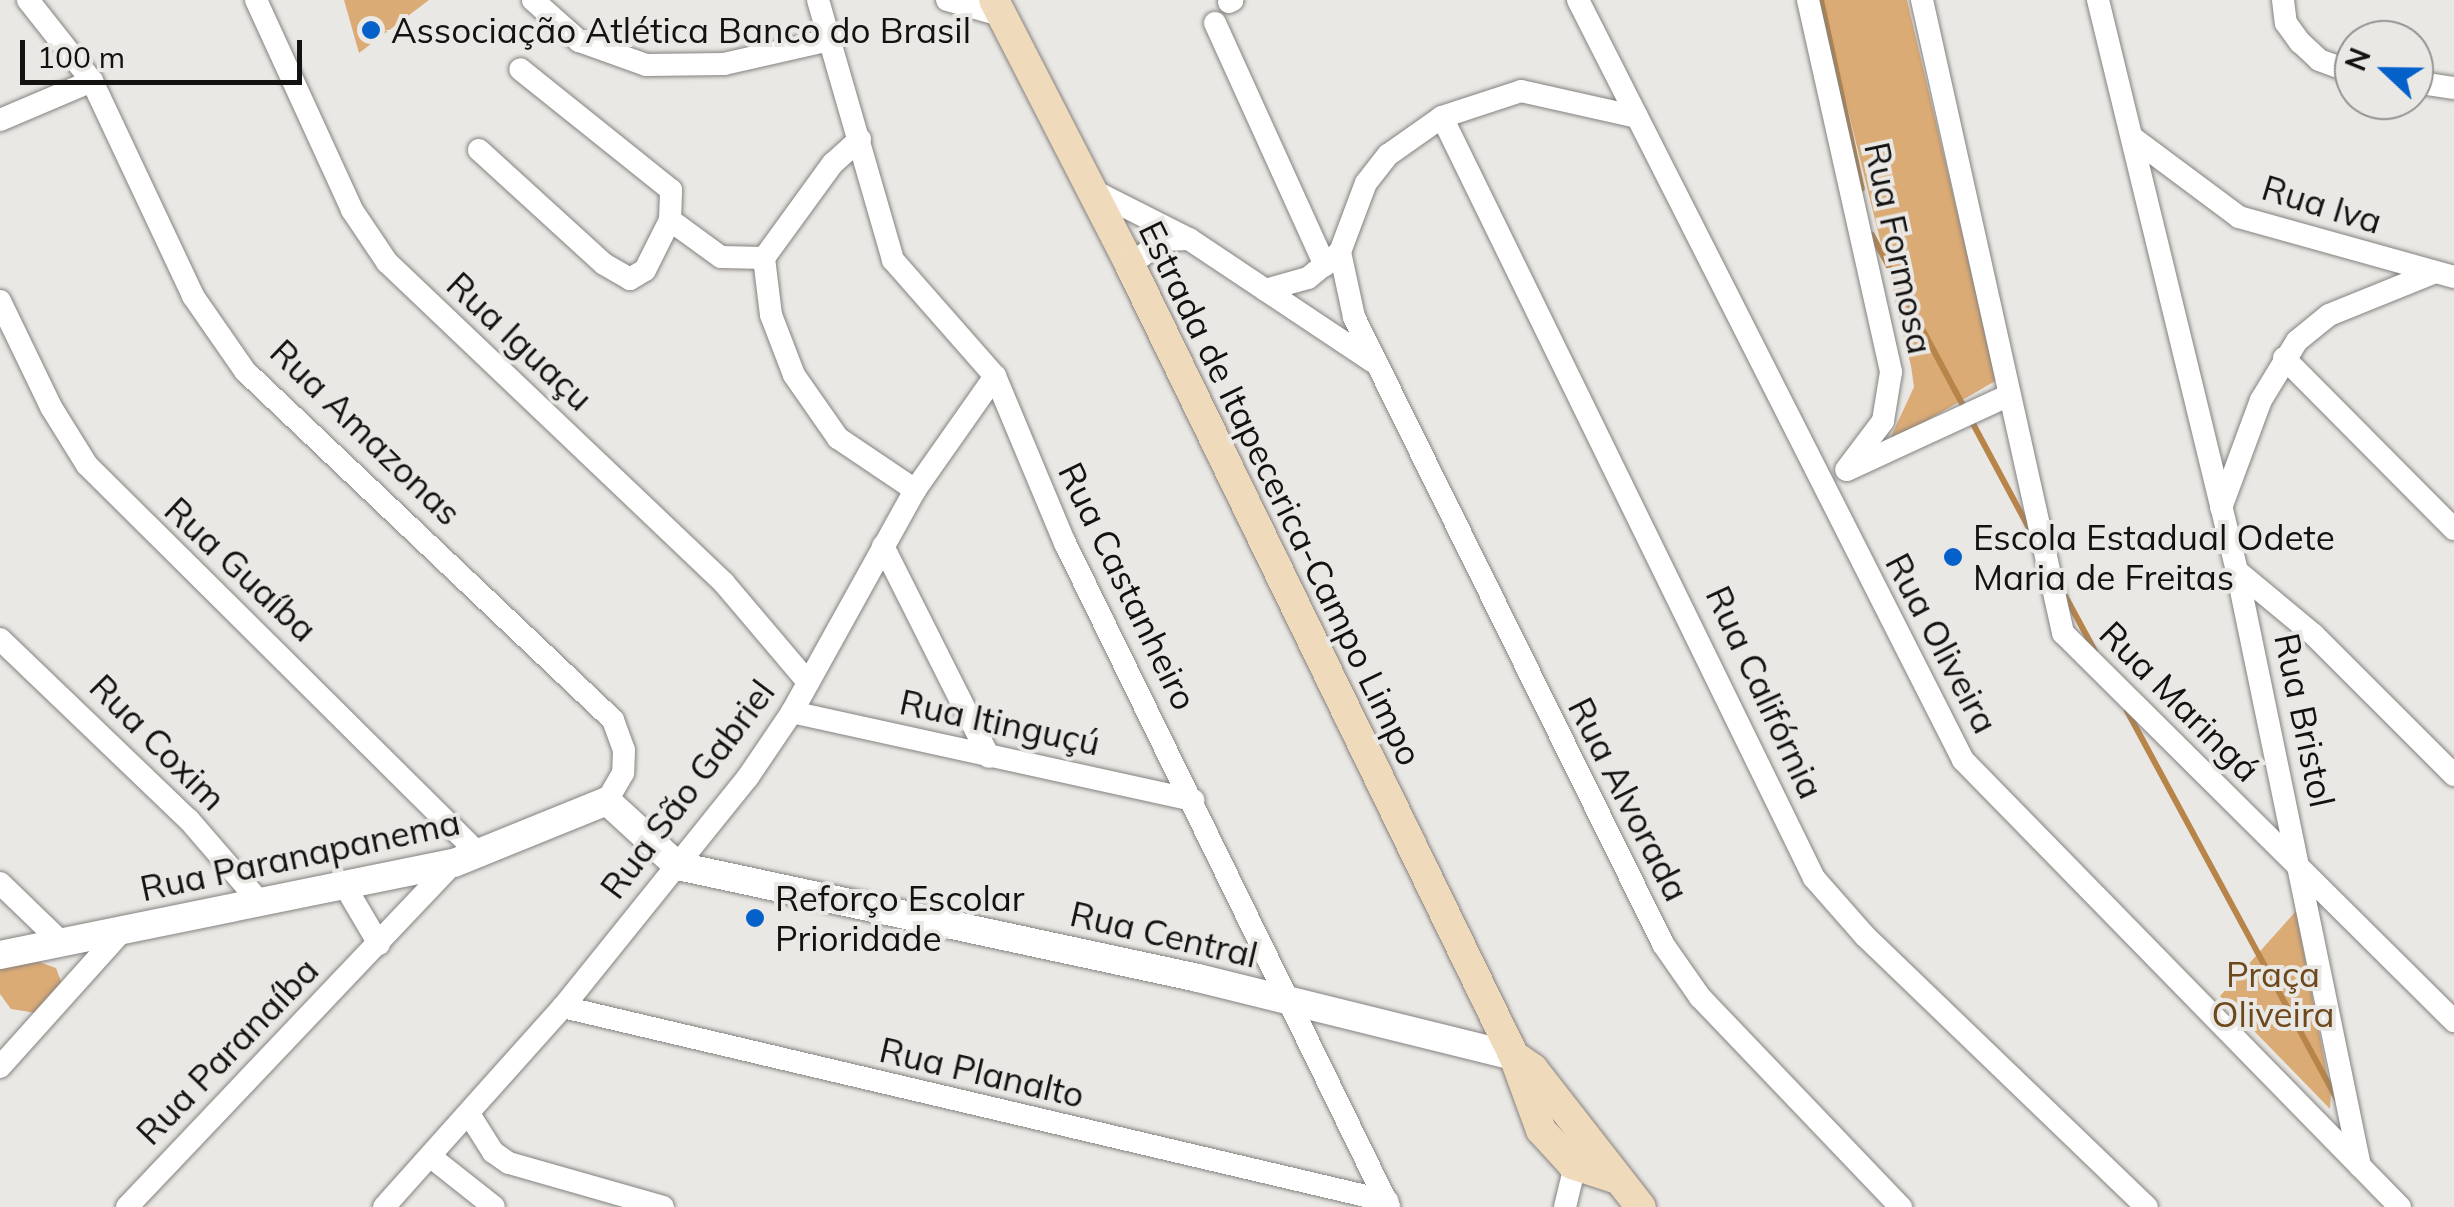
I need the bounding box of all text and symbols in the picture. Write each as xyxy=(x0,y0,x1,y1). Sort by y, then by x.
place label: Associação Atlética Banco do Brasil xyxy=(391,9,971,51)
marker: Associação Atlética Banco do Brasil xyxy=(360,19,382,41)
scale bar xyxy=(25,20,308,82)
north arrow xyxy=(2334,20,2434,120)
text: 100 m xyxy=(37,38,125,76)
text: N xyxy=(2337,43,2378,76)
street label: Rua Formosa xyxy=(1856,138,1942,358)
street label: Rua Iva xyxy=(2257,166,2387,242)
street label: Estrada de Itapecerica-Campo Limpo xyxy=(1131,214,1431,772)
street label: Rua Iguaçu xyxy=(439,263,601,419)
street label: Rua Amazonas xyxy=(262,331,470,533)
street label: Rua Castanheiro xyxy=(1050,455,1206,717)
street label: Rua Guaíba xyxy=(156,488,326,650)
place label: Escola Estadual Odete Maria de Freitas xyxy=(1973,516,2335,598)
street label: Rua Oliveira xyxy=(1877,546,2007,740)
marker: Escola Estadual Odete Maria de Freitas xyxy=(1942,546,1964,568)
street label: Rua Califórnia xyxy=(1697,579,1833,805)
street label: Rua Maringá xyxy=(2091,612,2269,790)
street label: Rua Bristol xyxy=(2266,629,2344,811)
street label: Rua Coxim xyxy=(81,665,235,819)
street label: Rua São Gabriel xyxy=(591,672,783,906)
street label: Rua Itinguçú xyxy=(896,680,1104,764)
street label: Rua Alvorada xyxy=(1560,690,1698,908)
street label: Rua Paranapanema xyxy=(136,801,464,909)
place label: Reforço Escolar Prioridade xyxy=(775,877,1024,959)
street label: Rua Central xyxy=(1066,892,1262,976)
marker: Reforço Escolar Prioridade xyxy=(744,907,766,929)
street label: Rua Paranaíba xyxy=(127,949,327,1153)
park label: Praça Oliveira xyxy=(2212,953,2334,1035)
street label: Rua Planalto xyxy=(876,1028,1088,1116)

